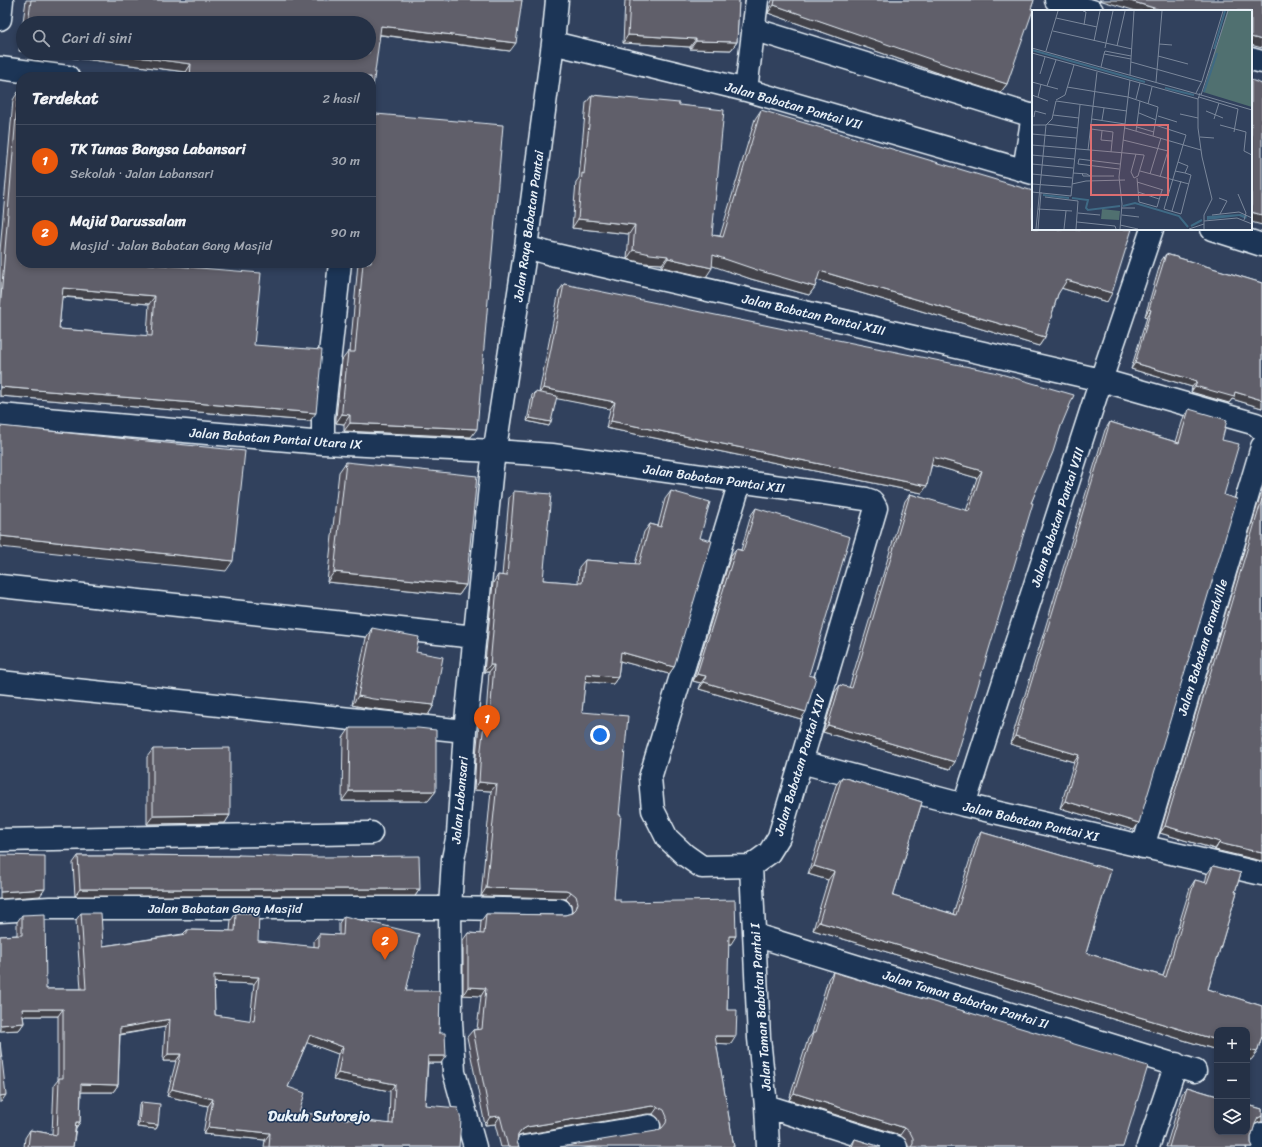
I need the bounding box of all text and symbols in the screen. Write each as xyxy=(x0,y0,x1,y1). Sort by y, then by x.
inset map xyxy=(1032,10,1252,230)
search box xyxy=(16,16,376,60)
text: Cari di sini xyxy=(62,25,132,51)
icon: search xyxy=(30,27,52,49)
street label: Jalan Babatan Pantai VII xyxy=(722,75,865,136)
text: Terdekat xyxy=(32,83,98,113)
text: 2 hasil xyxy=(323,87,360,110)
text: TK Tunas Bangsa Labansari xyxy=(70,136,246,162)
text: 1 xyxy=(42,149,48,172)
text: 30 m xyxy=(331,149,360,172)
street label: Jalan Raya Babatan Pantai xyxy=(506,149,551,304)
text: Sekolah · Jalan Labansari xyxy=(70,162,213,185)
text: Majid Darussalam xyxy=(70,208,186,234)
text: 2 xyxy=(41,221,49,244)
text: 90 m xyxy=(330,221,360,244)
text: Masjid · Jalan Babatan Gang Masjid xyxy=(70,234,272,257)
street label: Jalan Babatan Pantai XIII xyxy=(739,287,888,342)
street label: Jalan Babatan Pantai Utara IX xyxy=(188,421,364,456)
street label: Jalan Babatan Pantai VIII xyxy=(1024,444,1091,591)
street label: Jalan Babatan Pantai XII xyxy=(641,457,786,500)
street label: Jalan Babatan Grandville xyxy=(1170,576,1234,719)
street label: Jalan Babatan Pantai XIV xyxy=(767,691,832,839)
pin: 1 xyxy=(474,705,500,738)
your location xyxy=(590,725,610,745)
street label: Jalan Labansari xyxy=(444,755,475,846)
street label: Jalan Babatan Pantai XI xyxy=(960,794,1102,848)
street label: Jalan Babatan Gang Masjid xyxy=(147,897,303,920)
street label: Jalan Taman Babatan Pantai I xyxy=(743,921,778,1093)
pin: 2 xyxy=(372,927,398,960)
street label: Jalan Taman Babatan Pantai II xyxy=(879,963,1052,1036)
map controls xyxy=(1214,1027,1250,1135)
button: + xyxy=(1214,1027,1250,1063)
button: − xyxy=(1214,1063,1250,1099)
button: layers xyxy=(1214,1099,1250,1135)
district label: Dukuh Sutorejo xyxy=(268,1103,371,1129)

